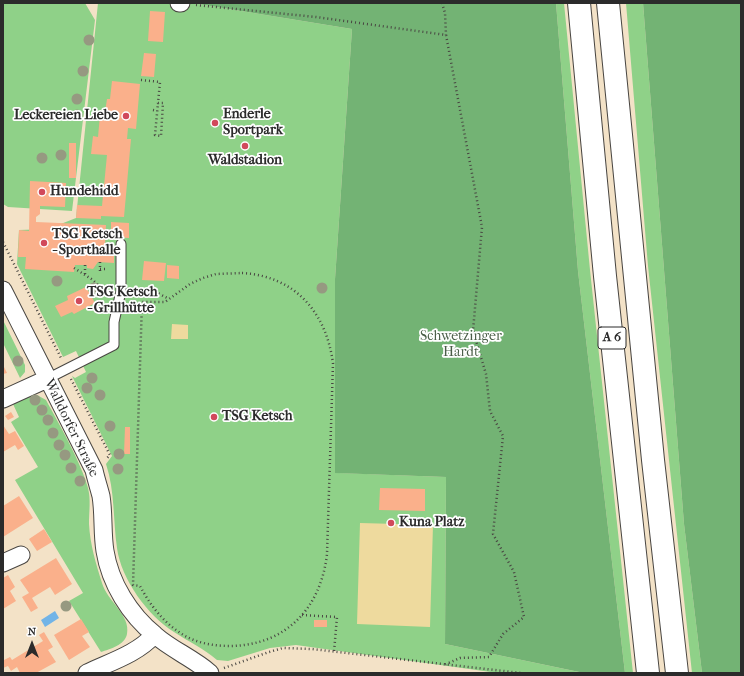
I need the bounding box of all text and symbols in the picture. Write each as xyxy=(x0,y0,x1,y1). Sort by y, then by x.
place label: Enderle Sportpark xyxy=(223,107,283,140)
place label: Leckereien Liebe xyxy=(14,108,118,124)
marker: Leckereien Liebe xyxy=(121,111,131,121)
marker: Enderle Sportpark xyxy=(210,118,220,128)
marker: Waldstadion xyxy=(240,141,250,151)
place label: Waldstadion xyxy=(208,153,282,169)
place label: Hundehidd xyxy=(50,184,119,200)
marker: Hundehidd xyxy=(37,187,47,197)
place label: TSG Ketsch - Sporthalle xyxy=(52,227,123,260)
marker: TSG Ketsch - Sporthalle xyxy=(39,238,49,248)
place label: TSG Ketsch - Grillhütte xyxy=(87,285,158,318)
marker: TSG Ketsch - Grillhütte xyxy=(74,296,84,306)
road number: A 6 xyxy=(598,327,626,349)
park label: Schwetzinger Hardt xyxy=(420,329,502,362)
street label: Walldorfer Straße xyxy=(40,376,102,480)
place label: TSG Ketsch xyxy=(222,409,293,425)
marker: TSG Ketsch xyxy=(209,412,219,422)
place label: Kuna Platz xyxy=(399,515,464,531)
marker: Kuna Platz xyxy=(386,518,396,528)
north arrow xyxy=(12,624,52,664)
text: N xyxy=(28,625,36,638)

